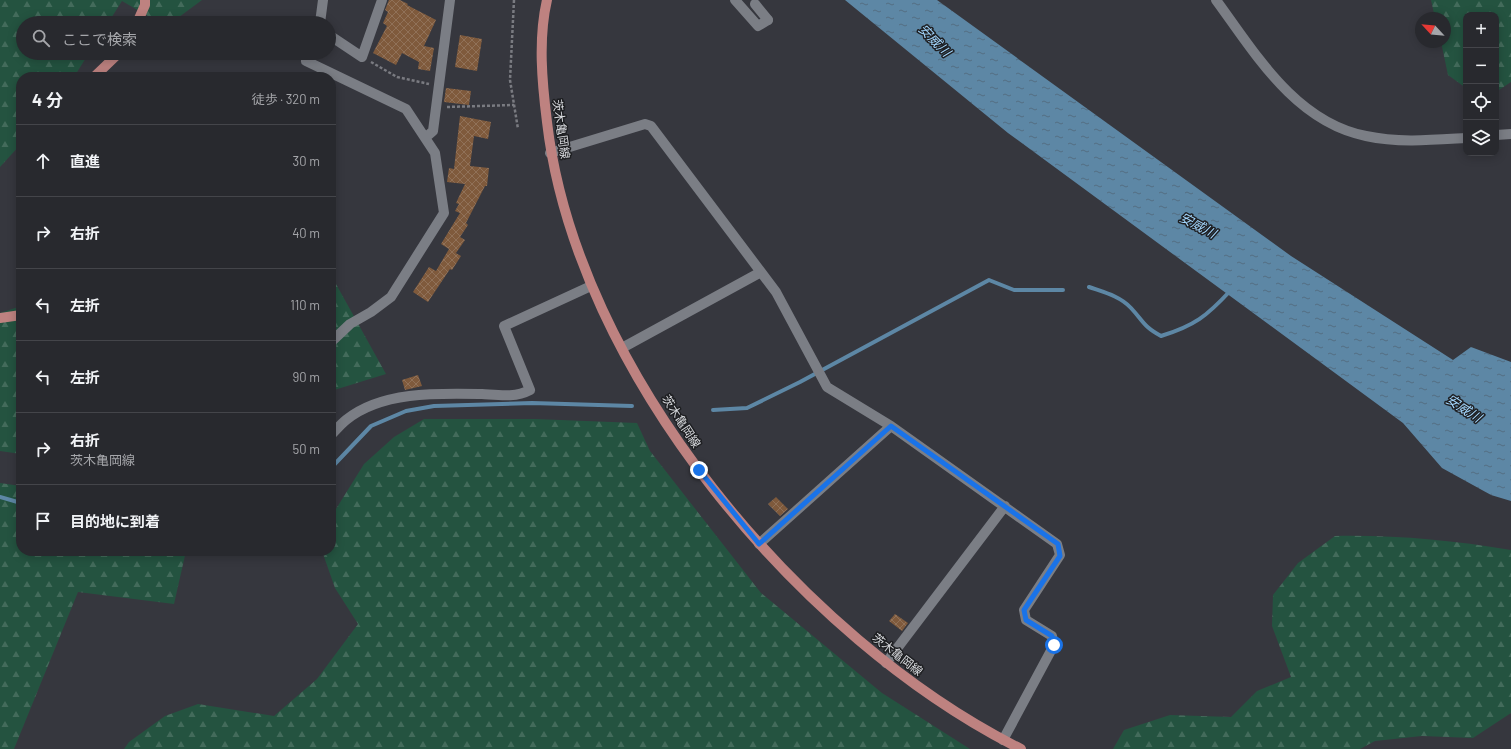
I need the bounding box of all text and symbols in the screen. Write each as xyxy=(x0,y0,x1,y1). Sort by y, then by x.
north arrow xyxy=(1415,12,1451,48)
map controls xyxy=(1463,12,1499,156)
button: + xyxy=(1463,12,1499,48)
search box xyxy=(16,16,336,60)
water label: 安威川 xyxy=(916,21,956,61)
icon: search xyxy=(30,27,52,49)
text: ここで検索 xyxy=(62,30,137,48)
button: − xyxy=(1463,48,1499,84)
button: locate xyxy=(1463,84,1499,120)
text: 4 分 xyxy=(32,89,63,109)
text: 徒歩 · 320 m xyxy=(252,91,320,107)
street label: 茨木亀岡線 xyxy=(551,98,573,160)
button: layers xyxy=(1463,120,1499,156)
icon: ahead xyxy=(32,150,54,172)
text: 直進 xyxy=(70,152,100,170)
text: 30 m xyxy=(293,153,320,169)
water label: 安威川 xyxy=(1177,209,1221,242)
icon: right xyxy=(32,222,54,244)
text: 右折 xyxy=(70,224,100,242)
text: 40 m xyxy=(292,225,320,241)
icon: left xyxy=(32,294,54,316)
text: 左折 xyxy=(70,296,100,314)
text: 110 m xyxy=(290,297,320,313)
icon: left xyxy=(32,366,54,388)
text: 左折 xyxy=(70,368,100,386)
text: 90 m xyxy=(293,369,320,385)
water label: 安威川 xyxy=(1443,391,1486,426)
street label: 茨木亀岡線 xyxy=(660,392,704,450)
text: 右折 xyxy=(70,431,100,449)
icon: right xyxy=(32,438,54,460)
text: 50 m xyxy=(293,441,320,457)
text: 茨木亀岡線 xyxy=(70,452,135,468)
route end xyxy=(690,461,708,479)
icon: arrive xyxy=(32,510,54,532)
text: 目的地に到着 xyxy=(70,512,160,530)
street label: 茨木亀岡線 xyxy=(870,630,926,678)
route start xyxy=(1045,636,1063,654)

